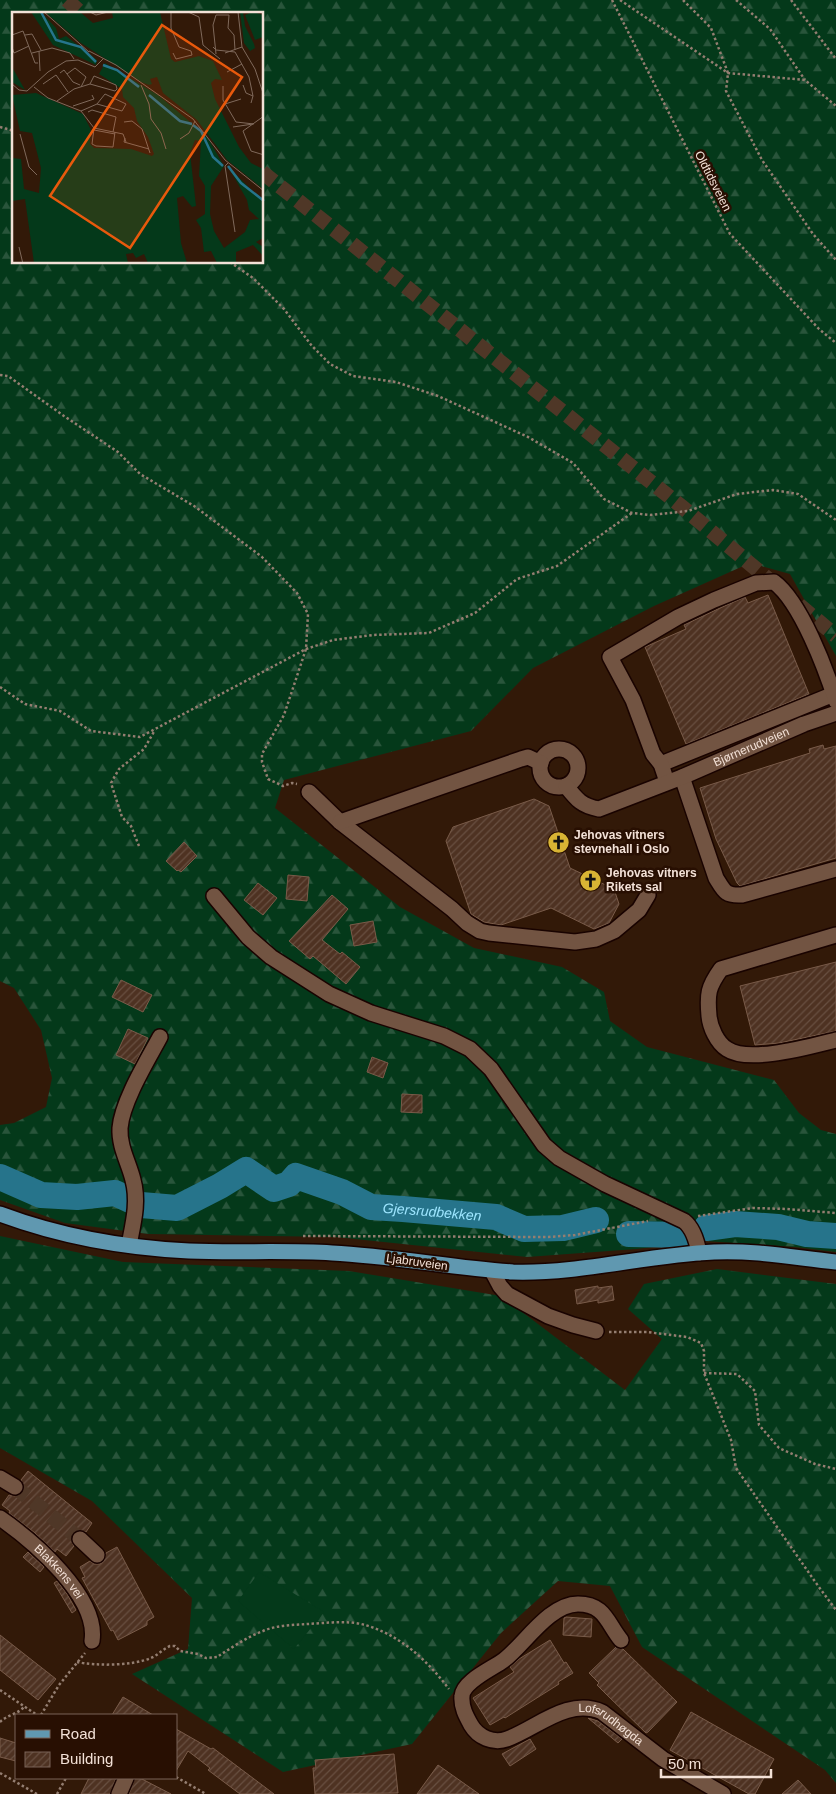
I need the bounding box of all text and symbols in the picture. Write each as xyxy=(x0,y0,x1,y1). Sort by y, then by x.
inset map xyxy=(12,12,264,264)
street label: Oldtidsveien xyxy=(692,148,734,214)
street label: Bjørnerudveien xyxy=(711,724,791,770)
place label: Jehovas vitners stevnehall i Oslo xyxy=(574,828,669,856)
church icon: Jehovas vitners stevnehall i Oslo xyxy=(546,830,570,854)
place label: Jehovas vitners Rikets sal xyxy=(606,866,697,894)
church icon: Jehovas vitners Rikets sal xyxy=(578,868,602,892)
water label: Gjersrudbekken xyxy=(382,1200,482,1224)
street label: Ljabruveien xyxy=(385,1251,449,1273)
street label: Blakkens vei xyxy=(31,1542,86,1601)
street label: Lofsrudhøgda xyxy=(578,1701,646,1748)
legend xyxy=(15,1714,178,1779)
text: Road xyxy=(60,1725,96,1742)
scale bar xyxy=(661,1746,771,1778)
text: Building xyxy=(60,1750,113,1767)
text: 50 m xyxy=(668,1755,701,1772)

